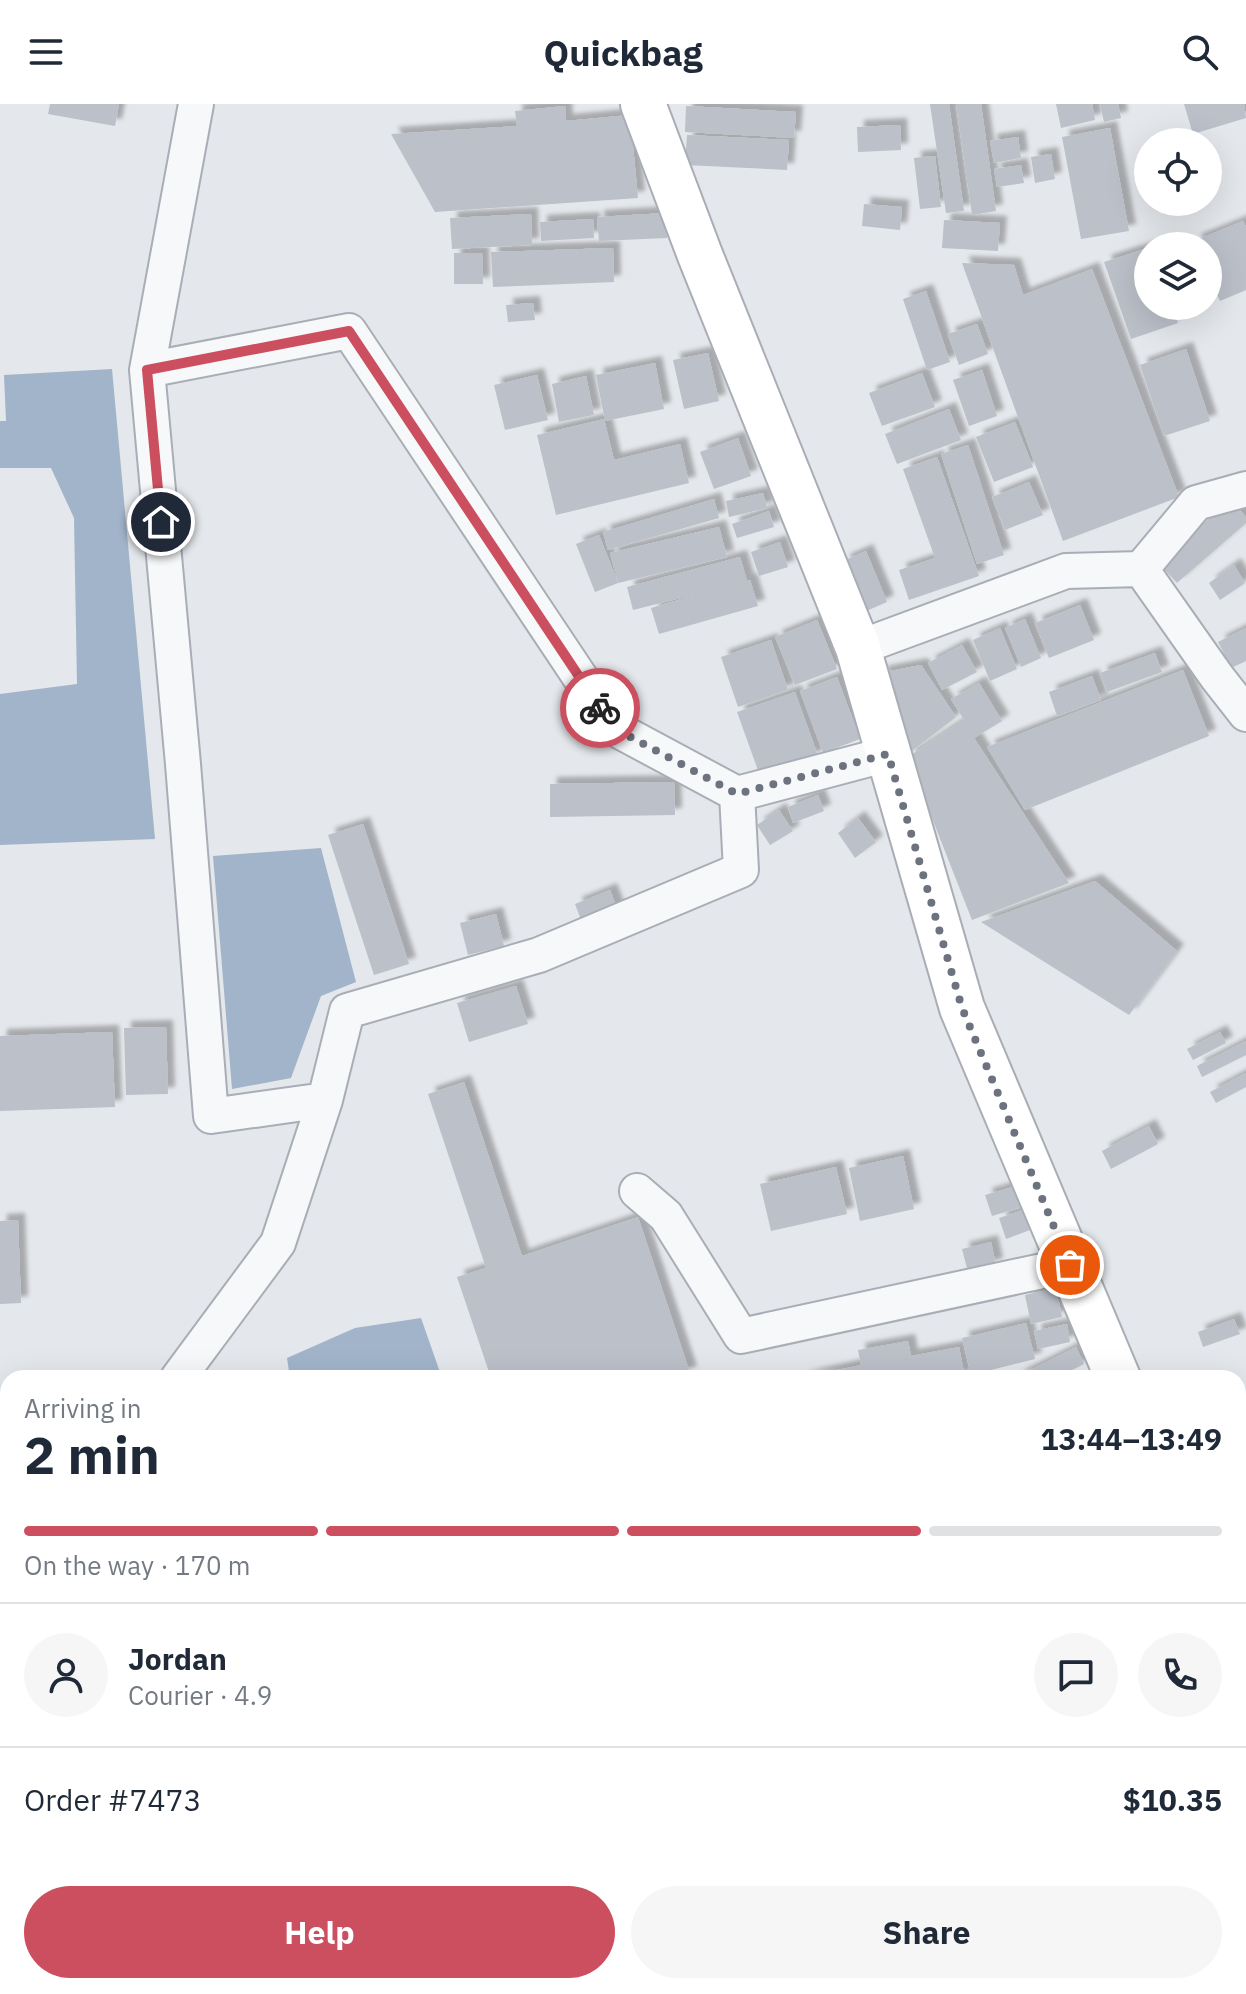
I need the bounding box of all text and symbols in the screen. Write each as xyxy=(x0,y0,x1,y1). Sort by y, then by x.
text: Quickbag xyxy=(543,29,703,76)
icon: menu xyxy=(24,30,68,74)
icon: search xyxy=(1178,30,1222,74)
map controls xyxy=(1134,128,1222,320)
button: locate xyxy=(1134,128,1222,216)
button: layers xyxy=(1134,232,1222,320)
pin xyxy=(127,488,195,556)
icon: home xyxy=(139,500,183,544)
courier xyxy=(560,668,640,748)
icon: bike xyxy=(578,686,622,730)
pin xyxy=(1036,1231,1104,1299)
icon: bag xyxy=(1048,1243,1092,1287)
text: Arriving in xyxy=(24,1391,141,1425)
text: 13:44–13:49 xyxy=(1041,1419,1222,1458)
text: 2 min xyxy=(24,1421,160,1488)
text: On the way · 170 m xyxy=(24,1548,250,1582)
button: person xyxy=(24,1633,108,1717)
button: chat xyxy=(1034,1633,1118,1717)
button: phone xyxy=(1138,1633,1222,1717)
text: Jordan xyxy=(128,1639,227,1678)
text: Courier · 4.9 xyxy=(128,1678,272,1712)
text: Order #7473 xyxy=(24,1780,201,1819)
text: $10.35 xyxy=(1123,1780,1222,1819)
button: Help xyxy=(24,1886,615,1978)
button: Share xyxy=(631,1886,1222,1978)

